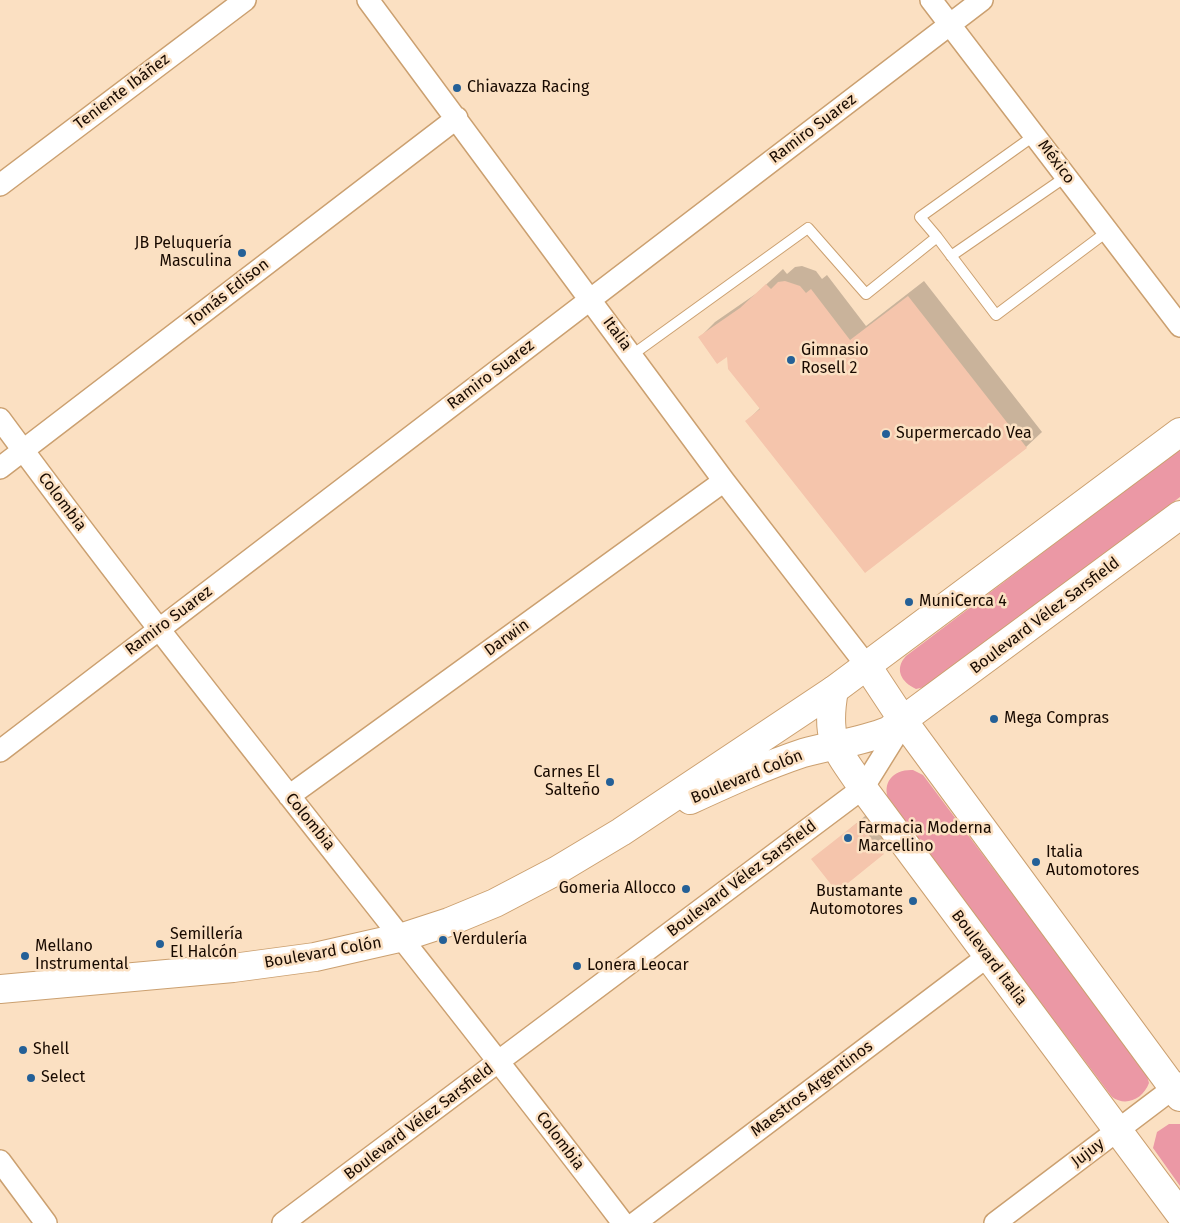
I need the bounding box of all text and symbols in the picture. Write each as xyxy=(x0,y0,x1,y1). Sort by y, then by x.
street label: Teniente Ibáñez xyxy=(71,50,173,134)
place label: Chiavazza Racing xyxy=(467,78,589,98)
marker: Chiavazza Racing xyxy=(451,82,463,94)
street label: Ramiro Suarez xyxy=(766,90,860,168)
street label: México xyxy=(1033,136,1079,188)
place label: JB Peluquería Masculina xyxy=(135,234,232,272)
marker: JB Peluquería Masculina xyxy=(236,247,248,259)
street label: Tomás Edison xyxy=(183,255,273,331)
street label: Italia xyxy=(598,313,636,355)
street label: Ramiro Suarez xyxy=(444,336,538,414)
place label: Gimnasio Rosell 2 xyxy=(801,341,869,379)
marker: Gimnasio Rosell 2 xyxy=(785,354,797,366)
place label: Supermercado Vea xyxy=(896,424,1032,444)
marker: Supermercado Vea xyxy=(880,428,892,440)
street label: Colombia xyxy=(34,469,90,535)
street label: Boulevard Vélez Sarsfield xyxy=(967,554,1123,678)
street label: Ramiro Suarez xyxy=(122,582,216,660)
place label: MuniCerca 4 xyxy=(919,592,1007,612)
marker: MuniCerca 4 xyxy=(903,596,915,608)
street label: Darwin xyxy=(481,615,533,661)
place label: Mega Compras xyxy=(1004,709,1109,729)
marker: Mega Compras xyxy=(988,713,1000,725)
street label: Boulevard Colón xyxy=(688,746,806,808)
place label: Carnes El Salteño xyxy=(533,763,600,801)
marker: Carnes El Salteño xyxy=(604,776,616,788)
street label: Colombia xyxy=(281,789,339,855)
street label: Boulevard Vélez Sarsfield xyxy=(664,817,820,941)
place label: Farmacia Moderna Marcellino xyxy=(858,819,992,857)
marker: Farmacia Moderna Marcellino xyxy=(842,832,854,844)
place label: Italia Automotores xyxy=(1046,843,1139,881)
marker: Italia Automotores xyxy=(1030,856,1042,868)
place label: Gomeria Allocco xyxy=(559,879,676,899)
place label: Bustamante Automotores xyxy=(810,882,903,920)
marker: Gomeria Allocco xyxy=(680,883,692,895)
marker: Bustamante Automotores xyxy=(907,895,919,907)
street label: Boulevard Italia xyxy=(947,907,1031,1009)
place label: Semillería El Halcón xyxy=(170,925,243,963)
place label: Verdulería xyxy=(453,930,528,950)
street label: Boulevard Colón xyxy=(263,933,383,973)
marker: Verdulería xyxy=(437,934,449,946)
place label: Mellano Instrumental xyxy=(35,937,129,975)
marker: Semillería El Halcón xyxy=(154,938,166,950)
marker: Mellano Instrumental xyxy=(19,950,31,962)
place label: Lonera Leocar xyxy=(587,956,689,976)
marker: Lonera Leocar xyxy=(571,960,583,972)
street label: Maestros Argentinos xyxy=(747,1037,877,1141)
place label: Shell xyxy=(33,1040,69,1060)
marker: Shell xyxy=(17,1044,29,1056)
street label: Boulevard Vélez Sarsfield xyxy=(341,1060,497,1184)
place label: Select xyxy=(41,1068,85,1088)
marker: Select xyxy=(25,1072,37,1084)
street label: Colombia xyxy=(532,1108,588,1174)
street label: Jujuy xyxy=(1068,1135,1108,1171)

